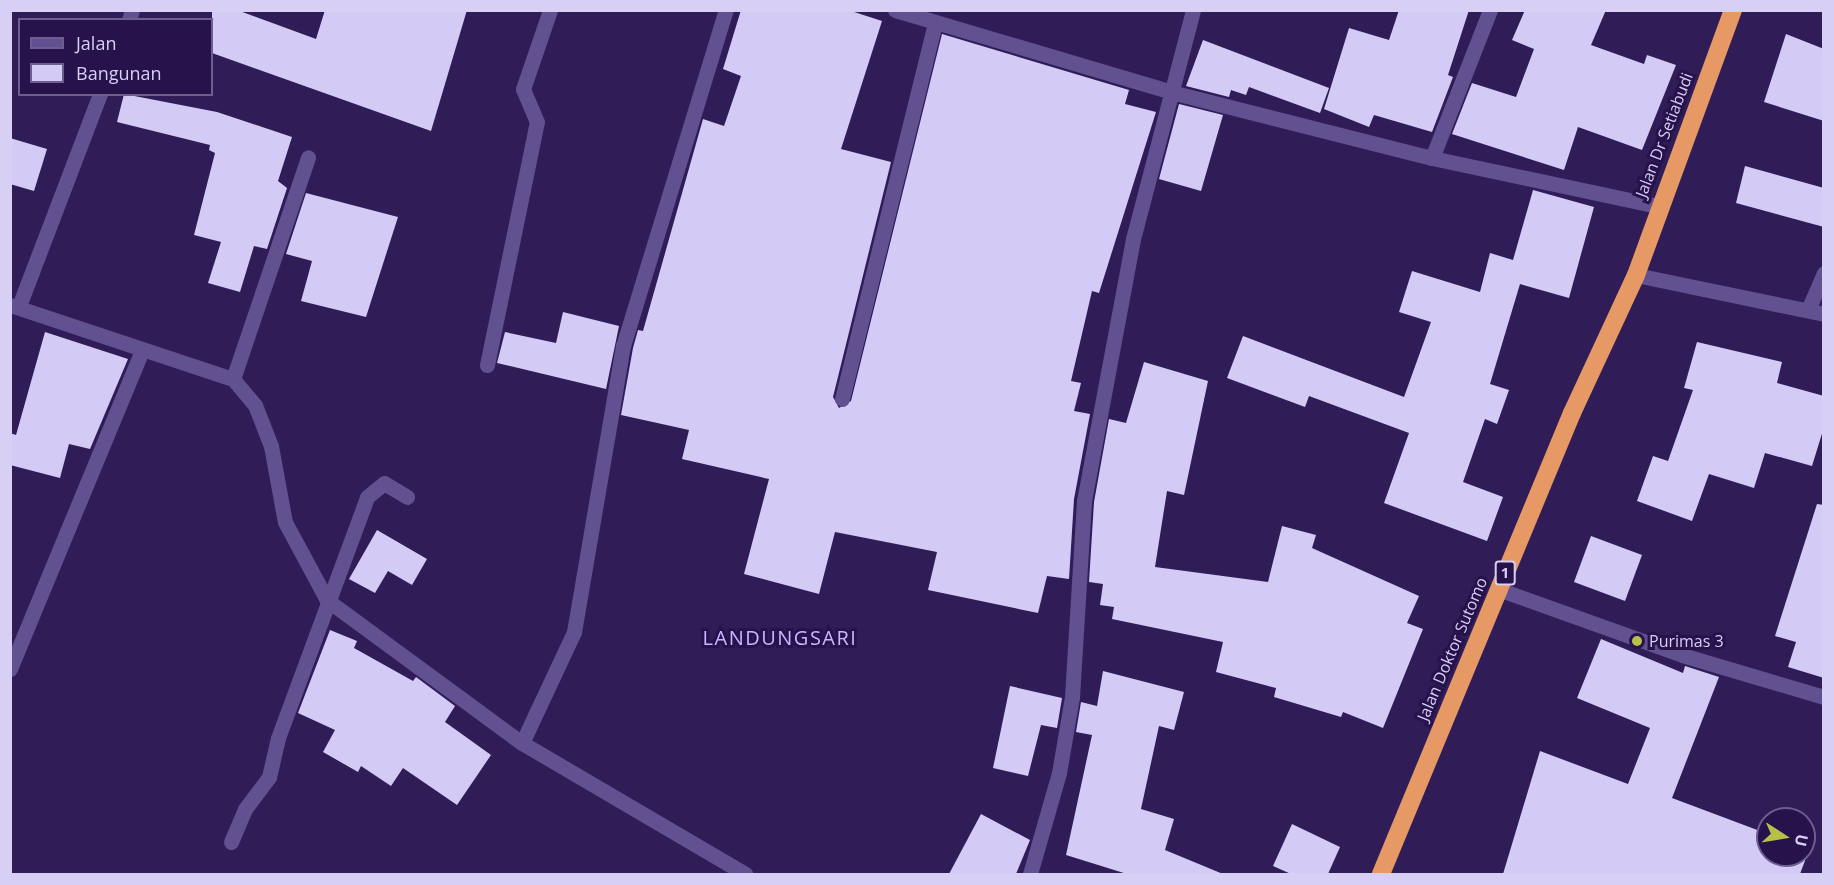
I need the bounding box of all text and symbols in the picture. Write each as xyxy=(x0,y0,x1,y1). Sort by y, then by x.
legend xyxy=(18,18,213,96)
text: Jalan xyxy=(76,31,116,55)
text: Bangunan xyxy=(76,61,162,85)
street label: Jalan Dr Setiabudi xyxy=(1631,70,1697,200)
road number: 1 xyxy=(1494,561,1516,585)
street label: Jalan Doktor Sutomo xyxy=(1413,574,1491,724)
district label: LANDUNGSARI xyxy=(703,625,857,649)
place label: Purimas 3 xyxy=(1649,631,1724,651)
marker: Purimas 3 xyxy=(1630,634,1644,648)
north arrow xyxy=(1756,807,1816,867)
text: U xyxy=(1790,832,1814,849)

